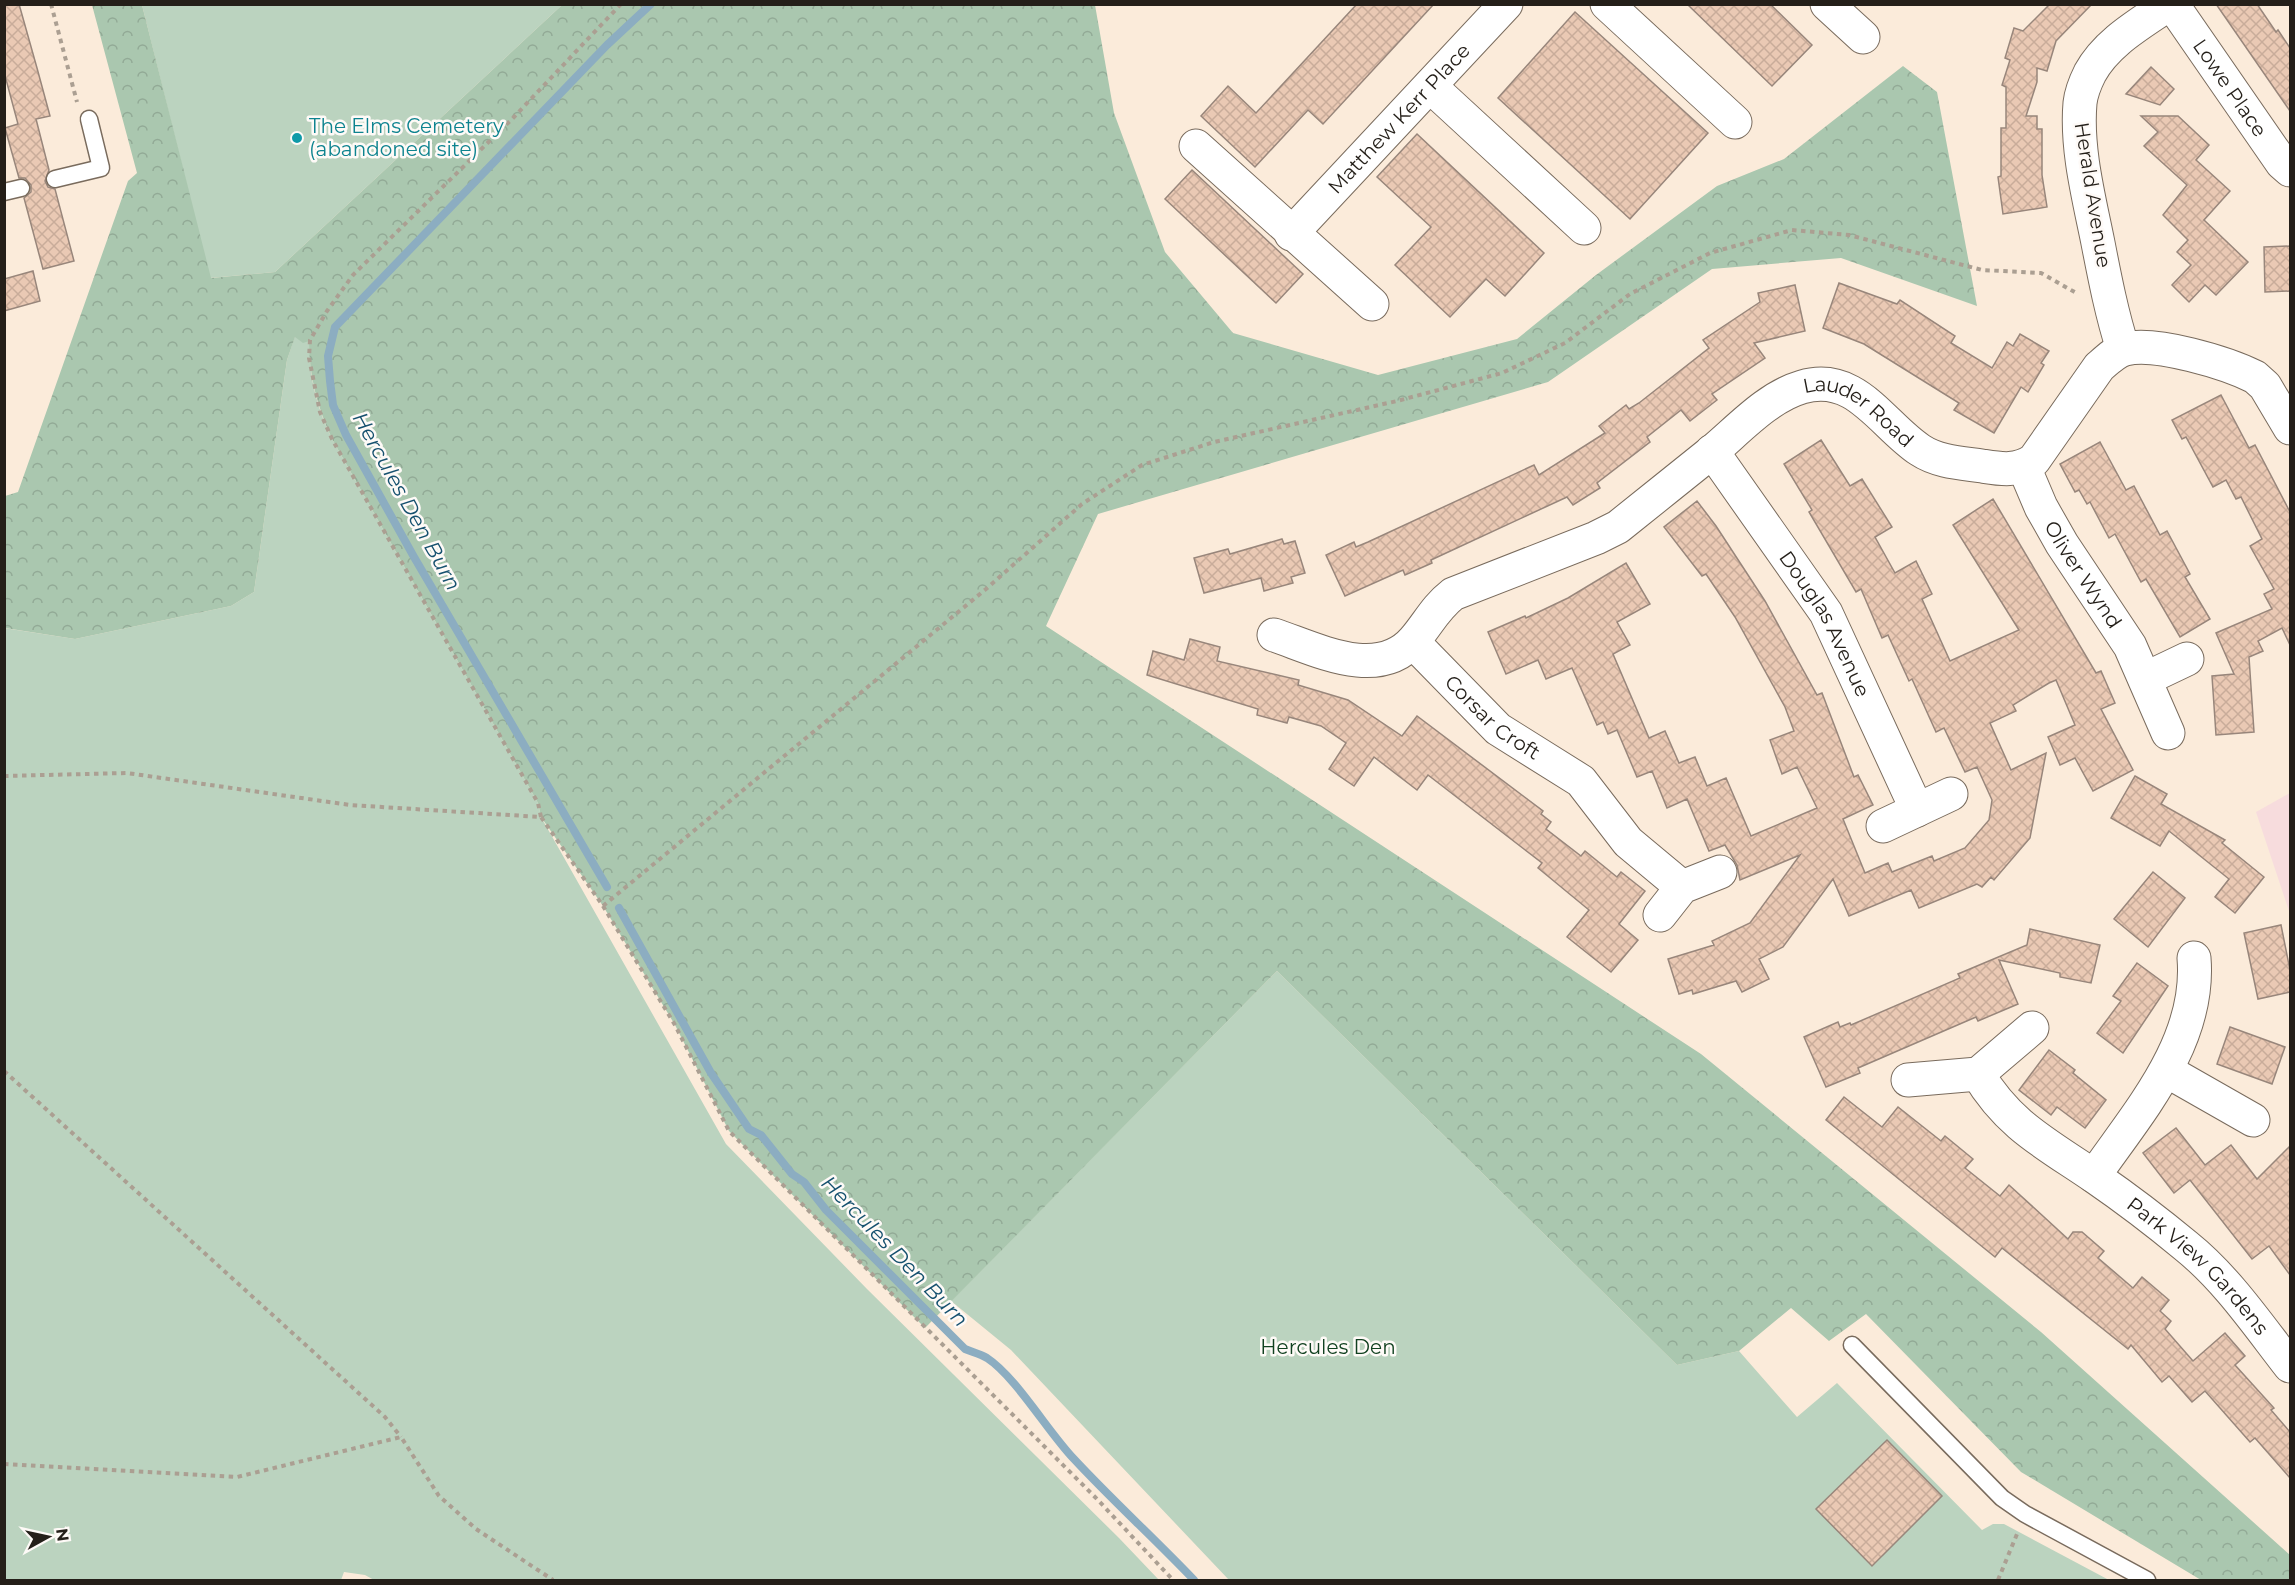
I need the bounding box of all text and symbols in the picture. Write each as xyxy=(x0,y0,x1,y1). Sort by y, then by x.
street label: Lowe Place xyxy=(2188,34,2272,141)
street label: Matthew Kerr Place xyxy=(1323,38,1475,199)
place label: The Elms Cemetery (abandoned site) xyxy=(309,114,504,161)
street label: Herald Avenue xyxy=(2070,121,2116,269)
marker: The Elms Cemetery (abandoned site) xyxy=(290,131,304,145)
street label: Lauder Road xyxy=(1801,372,1919,452)
water label: Hercules Den Burn xyxy=(348,407,466,595)
street label: Oliver Wynd xyxy=(2039,516,2127,633)
street label: Douglas Avenue xyxy=(1774,546,1875,701)
street label: Corsar Croft xyxy=(1440,670,1545,764)
water label: Hercules Den Burn xyxy=(817,1170,973,1332)
street label: Park View Gardens xyxy=(2122,1192,2274,1340)
park label: Hercules Den xyxy=(1260,1335,1396,1359)
north arrow xyxy=(18,1507,78,1567)
text: N xyxy=(52,1527,73,1543)

